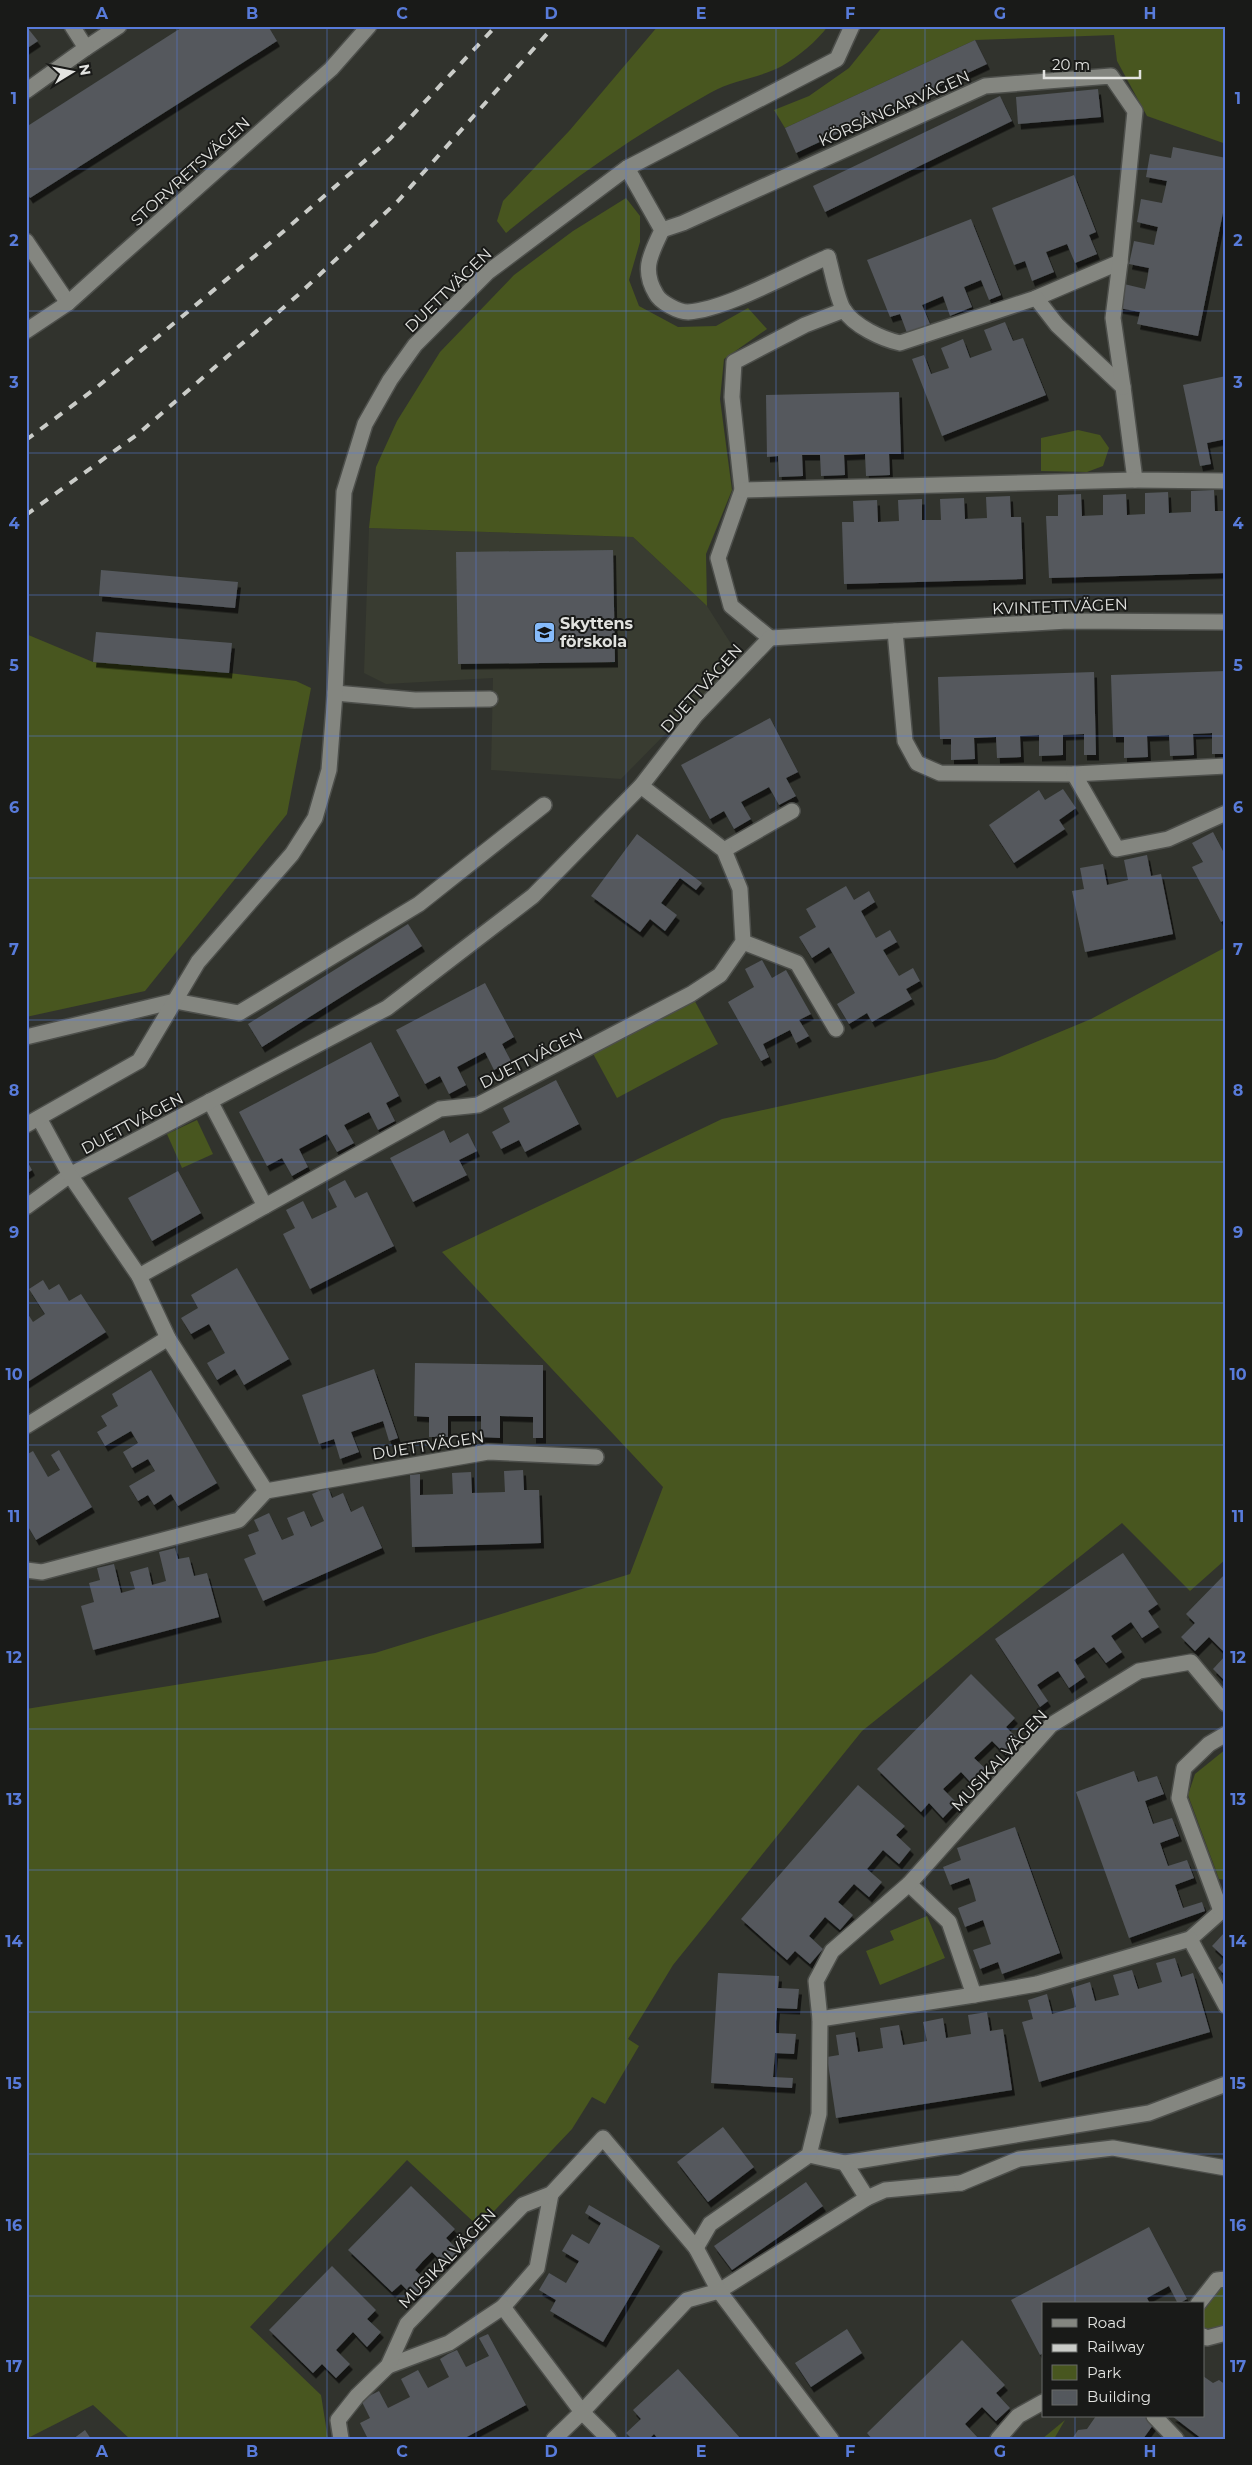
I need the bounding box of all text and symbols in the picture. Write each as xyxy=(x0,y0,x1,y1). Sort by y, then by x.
text: A xyxy=(95,4,109,23)
text: B xyxy=(246,4,258,23)
text: C xyxy=(396,4,408,23)
text: D xyxy=(544,4,558,23)
text: E xyxy=(696,4,706,23)
text: F xyxy=(845,4,855,23)
text: G xyxy=(994,4,1006,23)
text: H xyxy=(1144,4,1156,23)
north arrow xyxy=(48,48,98,98)
scale bar xyxy=(1044,48,1141,80)
text: 20 m xyxy=(1052,55,1090,74)
text: N xyxy=(75,63,95,77)
street label: KÖRSÅNGARVÄGEN xyxy=(815,66,973,150)
text: 1 xyxy=(11,89,17,108)
text: 1 xyxy=(1235,89,1241,108)
street label: STORVRETSVÄGEN xyxy=(126,112,254,230)
text: 2 xyxy=(9,231,19,250)
text: 2 xyxy=(1233,231,1243,250)
street label: DUETTVÄGEN xyxy=(400,244,496,336)
text: 3 xyxy=(8,373,19,392)
text: 3 xyxy=(1232,373,1243,392)
text: 4 xyxy=(8,514,20,533)
text: 4 xyxy=(1232,514,1244,533)
street label: KVINTETTVÄGEN xyxy=(992,594,1128,618)
place label: Skyttens förskola xyxy=(560,614,634,651)
school or university icon: Skyttens förskola xyxy=(532,620,556,644)
street label: DUETTVÄGEN xyxy=(656,639,746,737)
text: 5 xyxy=(9,656,19,675)
text: 5 xyxy=(1233,656,1243,675)
text: 6 xyxy=(9,798,19,817)
text: 6 xyxy=(1233,798,1243,817)
text: 7 xyxy=(9,940,19,959)
text: 7 xyxy=(1233,940,1243,959)
street label: DUETTVÄGEN xyxy=(476,1023,586,1093)
text: 8 xyxy=(9,1081,19,1100)
text: 8 xyxy=(1233,1081,1243,1100)
street label: DUETTVÄGEN xyxy=(77,1088,187,1158)
text: 9 xyxy=(9,1223,19,1242)
text: 9 xyxy=(1233,1223,1243,1242)
text: 10 xyxy=(5,1365,23,1384)
text: 10 xyxy=(1229,1365,1247,1384)
street label: DUETTVÄGEN xyxy=(371,1426,485,1464)
text: 11 xyxy=(8,1507,20,1526)
text: 11 xyxy=(1232,1507,1244,1526)
text: 12 xyxy=(6,1648,22,1667)
text: 12 xyxy=(1230,1648,1246,1667)
street label: MUSIKALVÄGEN xyxy=(947,1705,1051,1815)
text: 13 xyxy=(6,1790,22,1809)
text: 13 xyxy=(1230,1790,1246,1809)
text: 14 xyxy=(5,1932,23,1951)
text: 14 xyxy=(1229,1932,1247,1951)
text: 15 xyxy=(6,2074,22,2093)
text: 15 xyxy=(1230,2074,1246,2093)
street label: MUSIKALVÄGEN xyxy=(394,2204,500,2312)
text: 16 xyxy=(6,2216,22,2235)
text: 16 xyxy=(1230,2216,1246,2235)
legend xyxy=(1042,2302,1204,2418)
text: Road xyxy=(1087,2313,1126,2332)
text: Railway xyxy=(1087,2337,1145,2356)
text: 17 xyxy=(6,2357,22,2376)
text: 17 xyxy=(1230,2357,1246,2376)
text: Park xyxy=(1087,2363,1121,2382)
text: Building xyxy=(1087,2387,1151,2406)
text: A xyxy=(95,2442,109,2461)
text: B xyxy=(246,2442,258,2461)
text: C xyxy=(396,2442,408,2461)
text: D xyxy=(544,2442,558,2461)
text: E xyxy=(696,2442,706,2461)
text: F xyxy=(845,2442,855,2461)
text: G xyxy=(994,2442,1006,2461)
text: H xyxy=(1144,2442,1156,2461)

